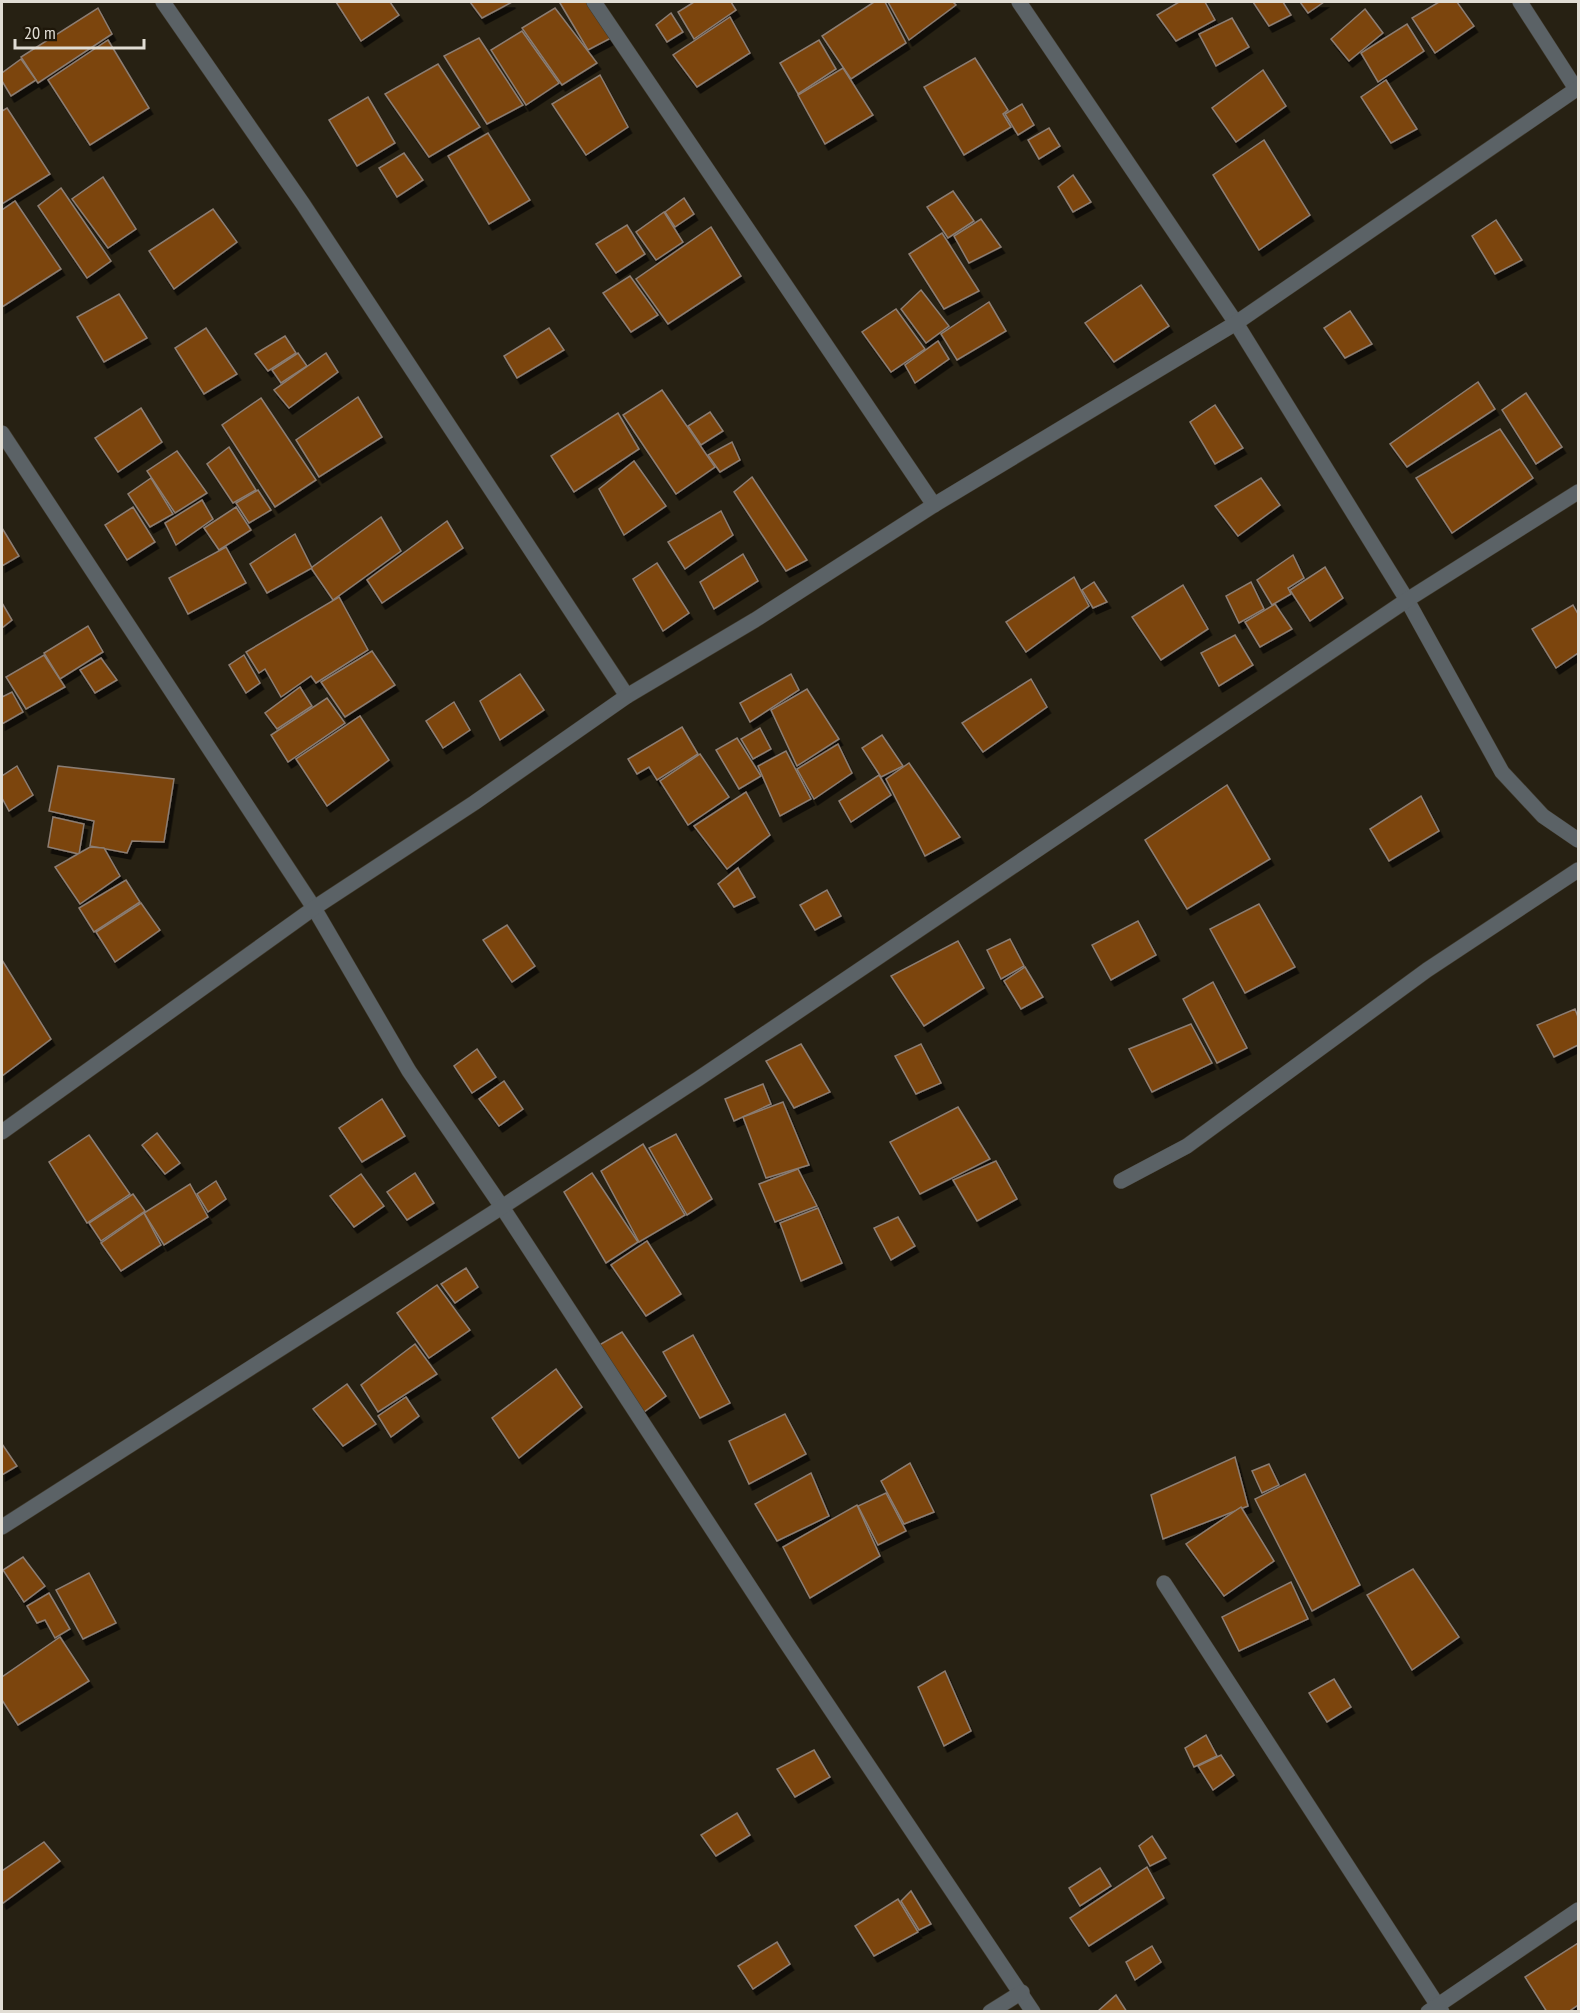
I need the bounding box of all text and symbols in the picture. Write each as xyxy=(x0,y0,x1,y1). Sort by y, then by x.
scale bar xyxy=(15,12,144,50)
text: 20 m xyxy=(24,21,56,44)

